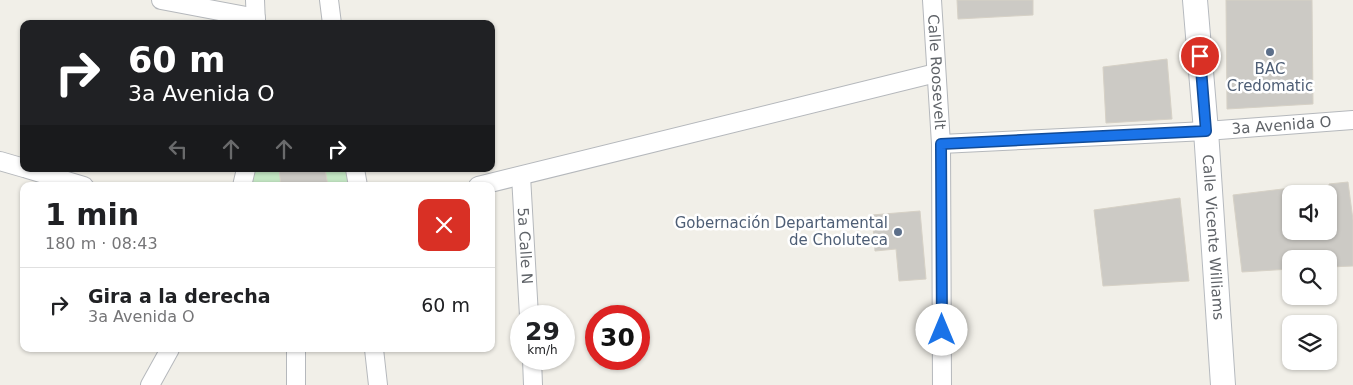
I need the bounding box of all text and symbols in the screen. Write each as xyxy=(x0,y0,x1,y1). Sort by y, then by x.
street label: Calle Roosevelt xyxy=(924,14,949,130)
pin xyxy=(1179,35,1221,77)
icon: right xyxy=(45,40,110,105)
text: 60 m xyxy=(128,40,225,80)
icon: arrive xyxy=(1186,42,1214,70)
marker: BAC Credomatic xyxy=(1264,46,1276,58)
place label: BAC Credomatic xyxy=(1227,60,1313,95)
text: 3a Avenida O xyxy=(128,81,275,106)
street label: 3a Avenida O xyxy=(1231,113,1332,138)
icon: left xyxy=(164,135,192,163)
icon: ahead xyxy=(217,135,245,163)
icon: ahead xyxy=(270,135,298,163)
icon: right xyxy=(323,135,351,163)
street label: Calle Vicente Williams xyxy=(1199,154,1228,321)
map controls xyxy=(1282,185,1337,370)
button: sound xyxy=(1282,185,1337,240)
text: 1 min xyxy=(45,197,139,232)
button: close xyxy=(418,199,470,251)
street label: 5a Calle N xyxy=(514,207,536,285)
place label: Gobernación Departamental de Choluteca xyxy=(675,214,888,249)
marker: Gobernación Departamental de Choluteca xyxy=(892,226,904,238)
text: 180 m · 08:43 xyxy=(45,234,158,253)
button: search xyxy=(1282,250,1337,305)
text: Gira a la derecha xyxy=(88,285,271,307)
icon: right xyxy=(45,291,73,319)
text: 60 m xyxy=(421,294,470,316)
position arrow xyxy=(915,303,967,355)
speed limit sign: 30 xyxy=(585,305,650,370)
text: 3a Avenida O xyxy=(88,307,195,326)
button: layers xyxy=(1282,315,1337,370)
text: 29 xyxy=(525,317,560,346)
text: km/h xyxy=(527,343,558,357)

